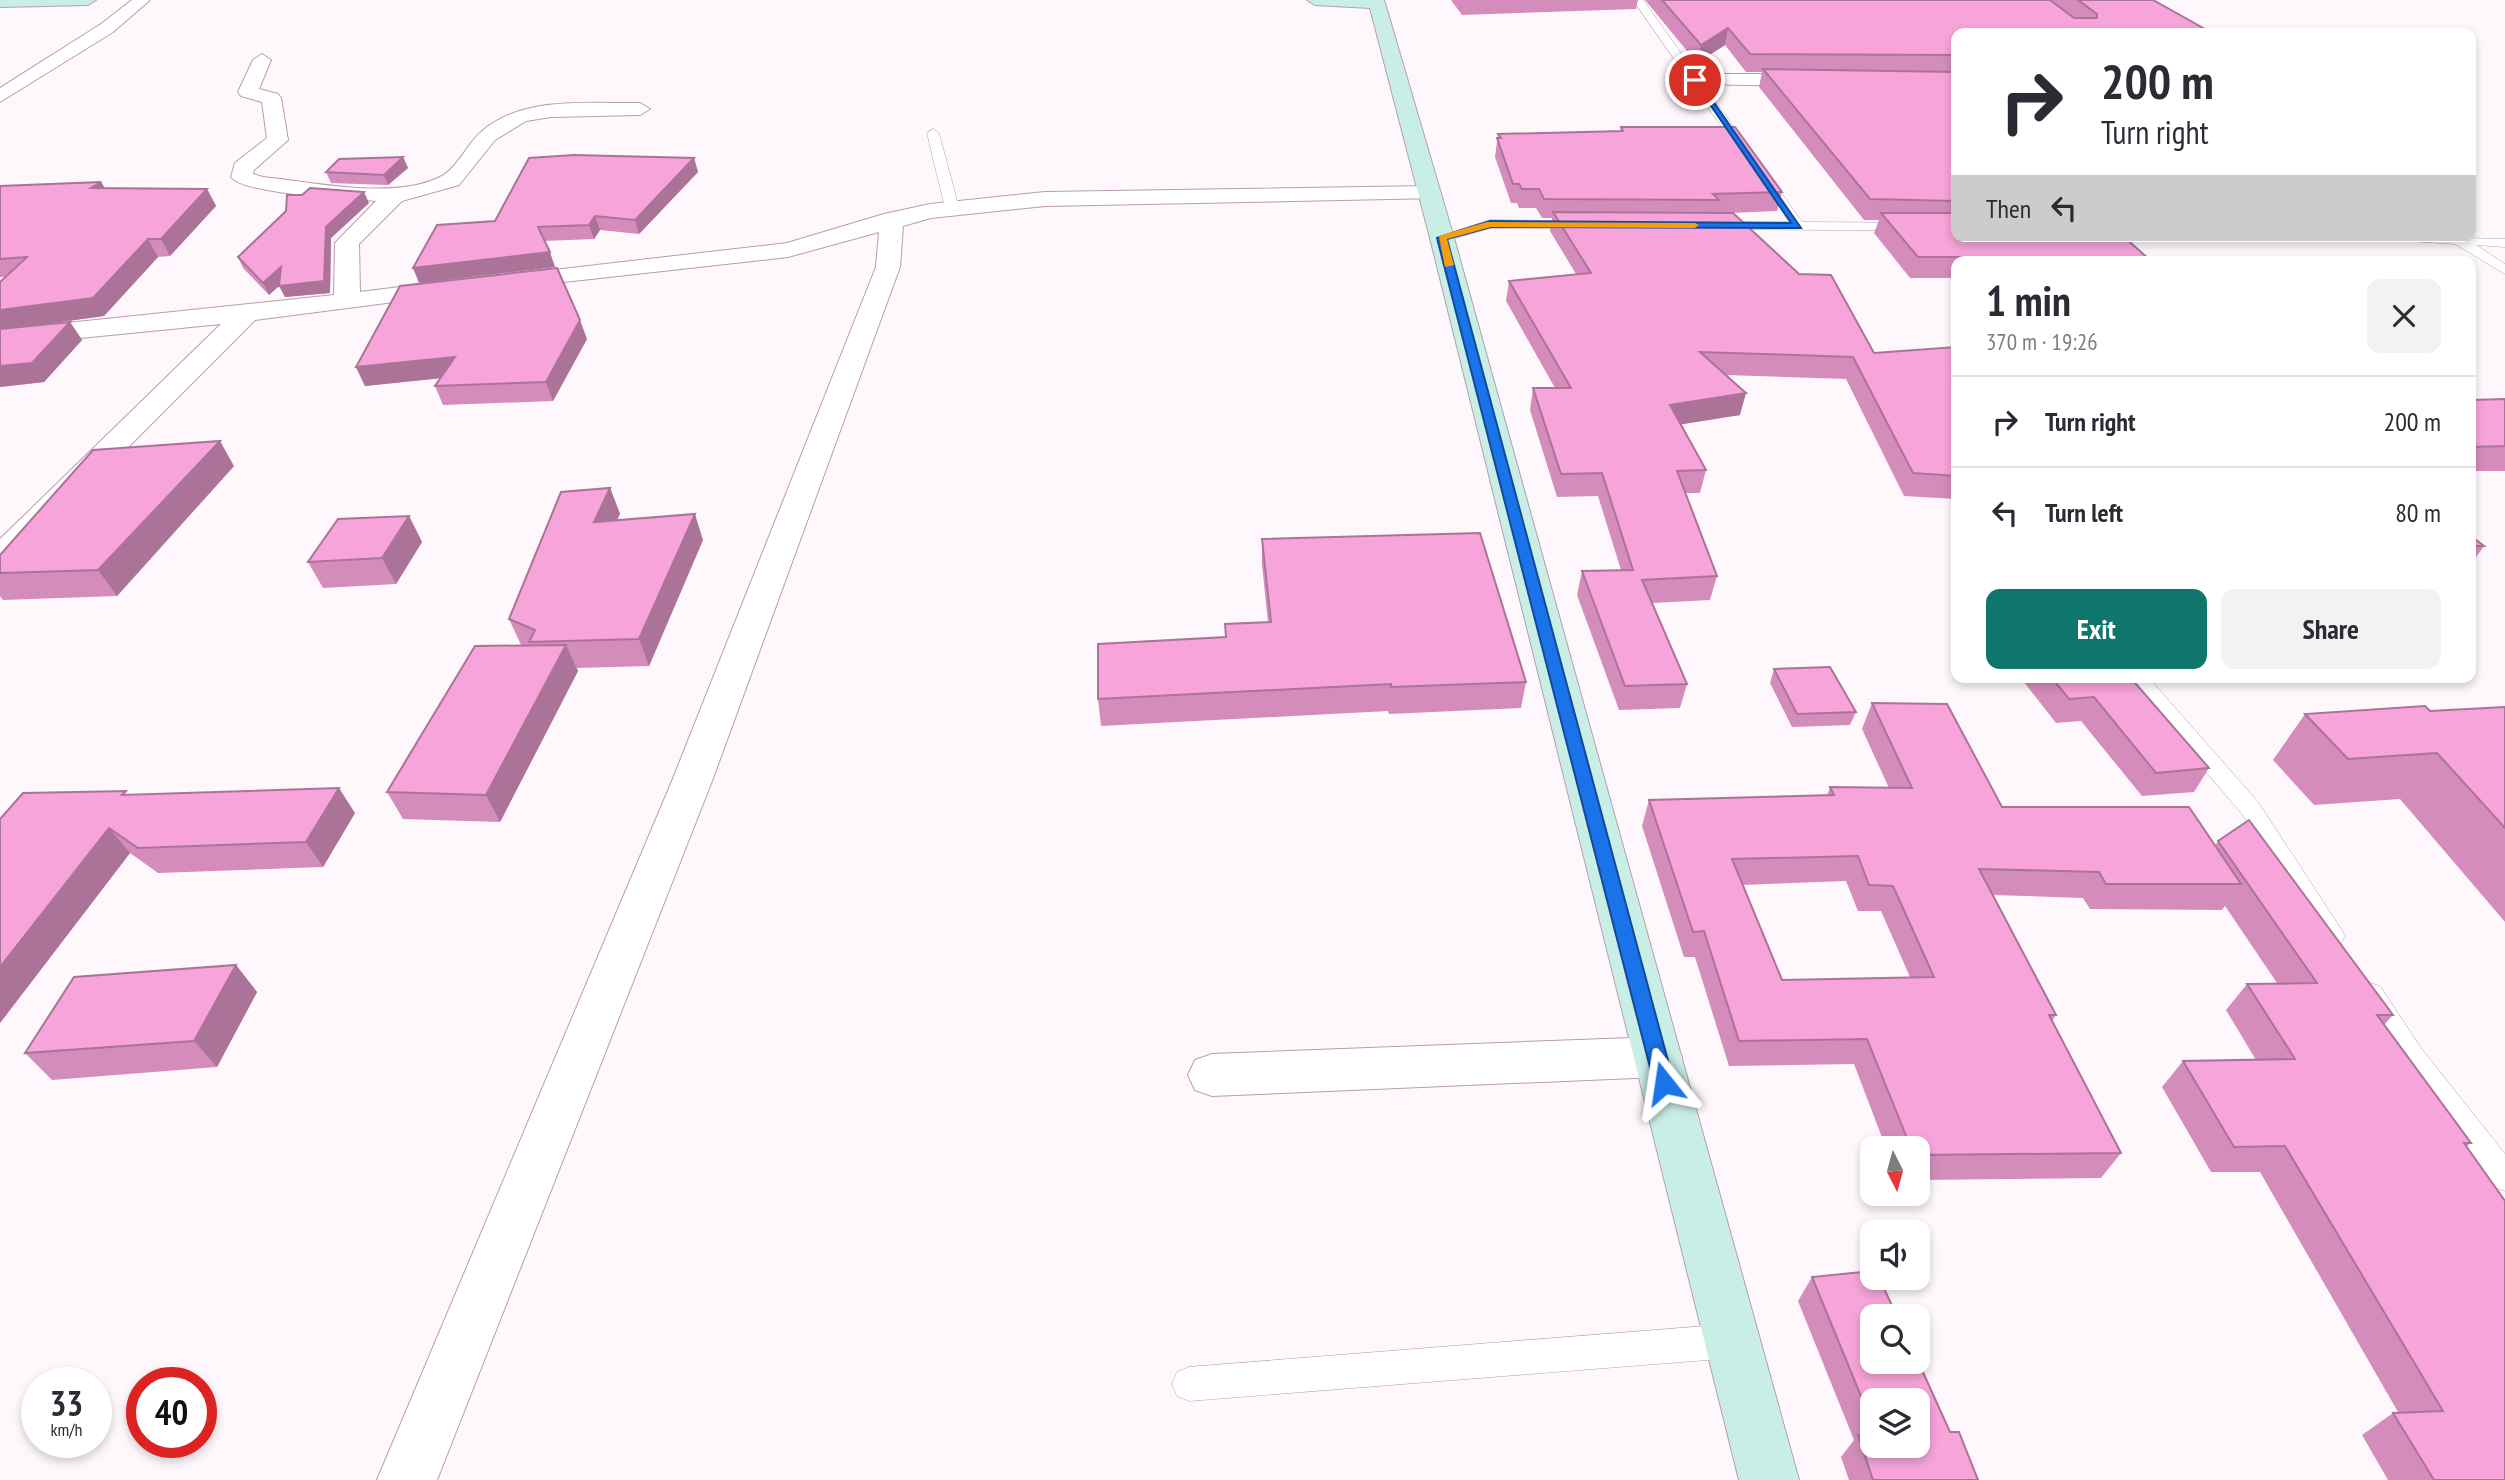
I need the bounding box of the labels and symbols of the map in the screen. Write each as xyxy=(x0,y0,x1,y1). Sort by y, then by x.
pin xyxy=(1665,50,1725,110)
position arrow xyxy=(1627,1046,1701,1120)
north arrow xyxy=(1860,1136,1930,1206)
speed limit sign: 40 xyxy=(126,1367,217,1458)

